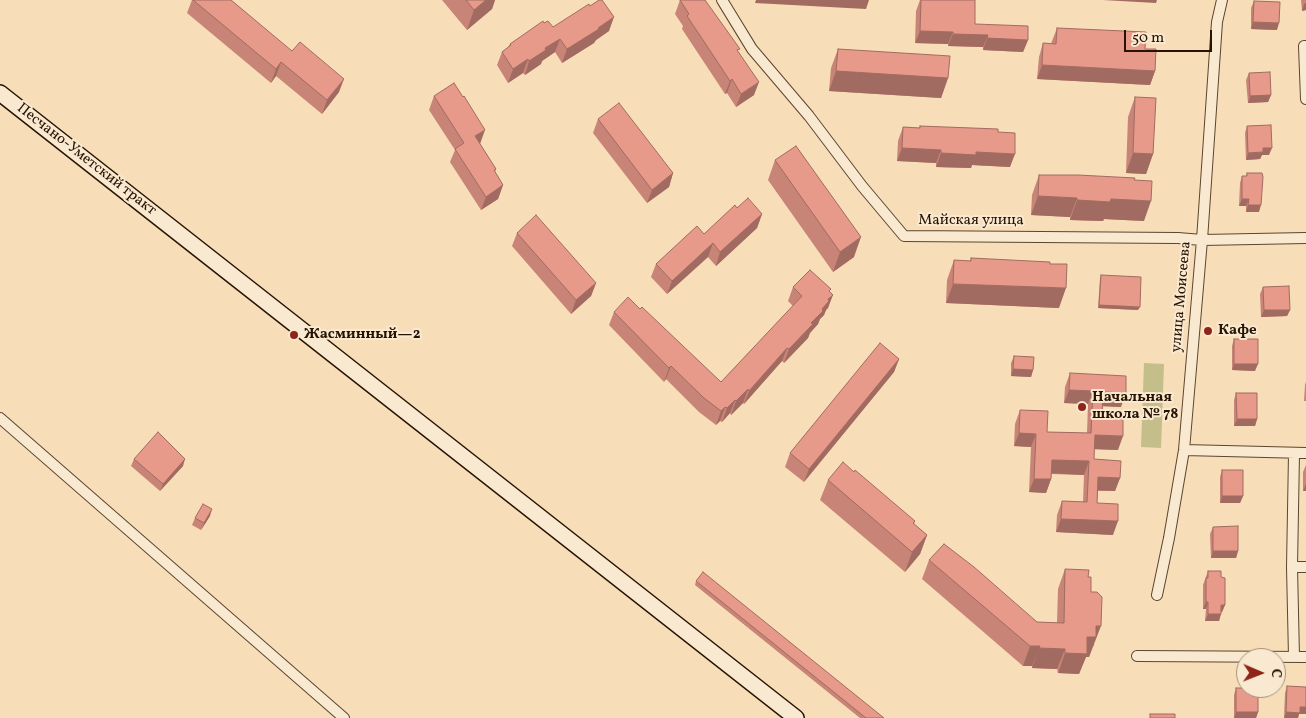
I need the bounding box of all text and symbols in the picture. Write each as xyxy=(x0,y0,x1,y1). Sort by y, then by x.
scale bar xyxy=(1126,20,1214,52)
text: 50 m xyxy=(1132,28,1164,49)
street label: Песчано-Уметский тракт xyxy=(13,100,159,220)
street label: Майская улица xyxy=(918,212,1024,230)
street label: улица Моисеева xyxy=(1168,241,1196,353)
place label: Кафе xyxy=(1218,322,1257,340)
marker: Кафе xyxy=(1202,325,1214,337)
place label: Жасминный—2 xyxy=(304,326,421,344)
marker: Жасминный—2 xyxy=(288,329,300,341)
place label: Начальная школа № 78 xyxy=(1092,389,1178,424)
marker: Начальная школа № 78 xyxy=(1076,401,1088,413)
north arrow xyxy=(1236,648,1286,698)
text: С xyxy=(1266,669,1285,678)

